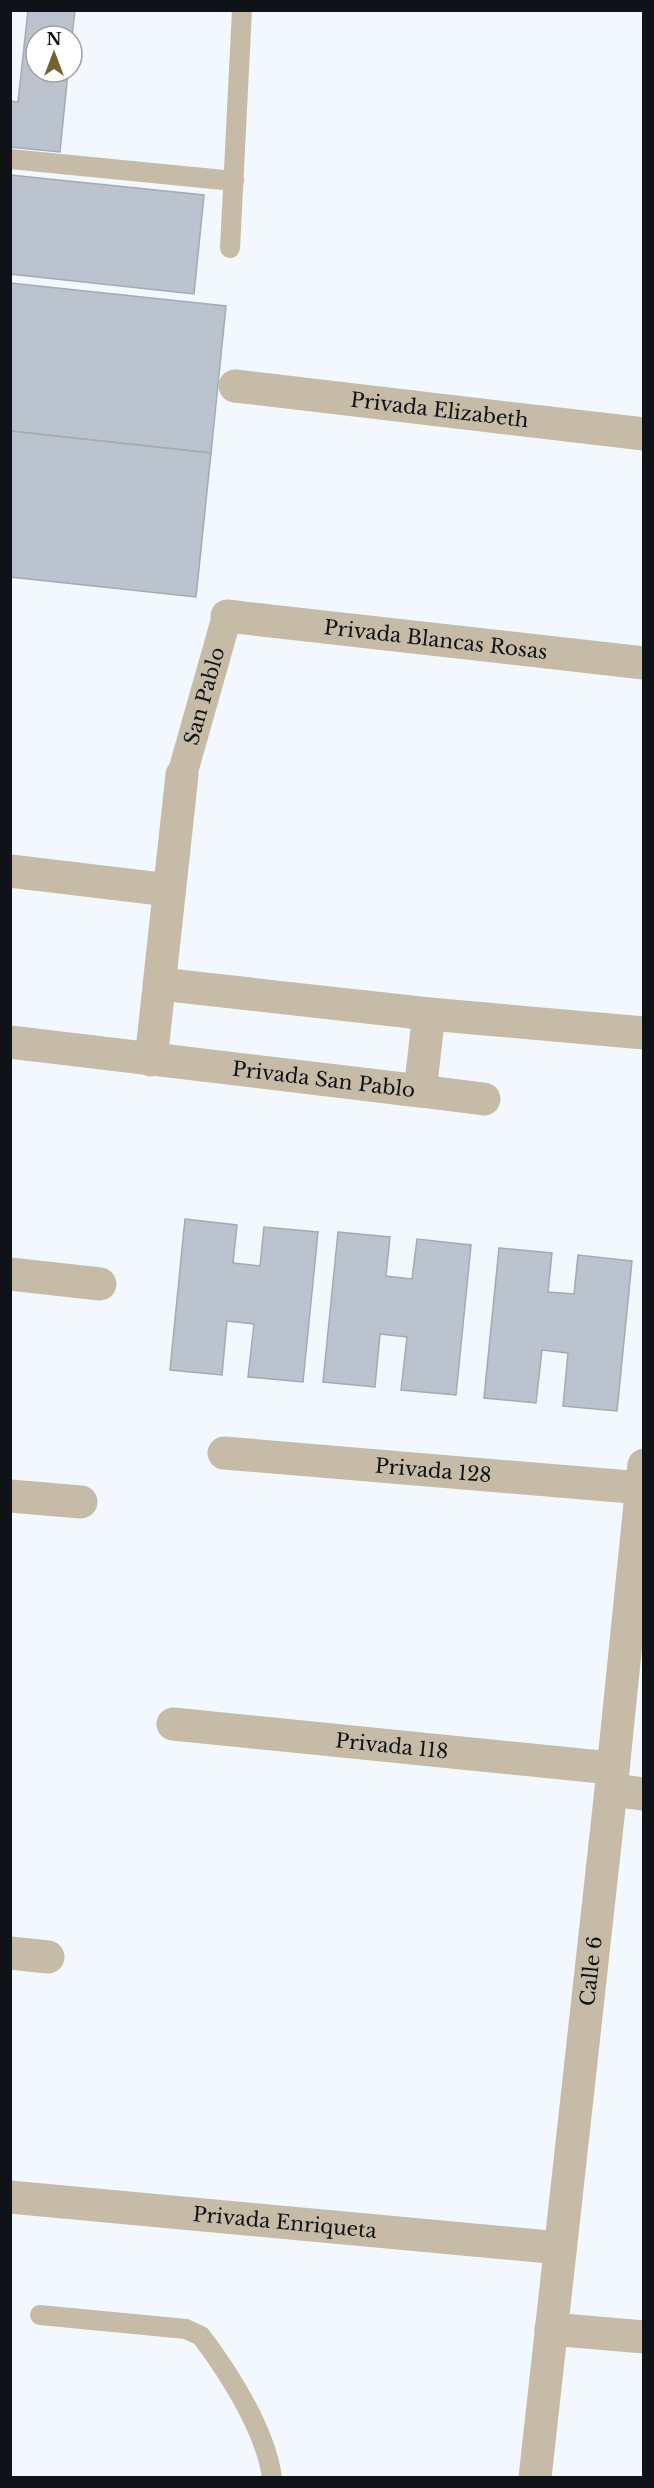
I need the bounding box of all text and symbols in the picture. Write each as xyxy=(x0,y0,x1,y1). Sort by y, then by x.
north arrow xyxy=(24,24,84,84)
text: N xyxy=(46,29,62,49)
street label: Privada Elizabeth xyxy=(349,388,530,432)
street label: Privada Blancas Rosas xyxy=(323,615,549,664)
street label: San Pablo xyxy=(179,644,230,748)
street label: Privada San Pablo xyxy=(231,1057,417,1102)
street label: Privada 128 xyxy=(374,1454,492,1487)
street label: Privada 118 xyxy=(334,1728,449,1764)
street label: Calle 6 xyxy=(575,1935,607,2007)
street label: Privada Enriqueta xyxy=(192,2202,379,2243)

